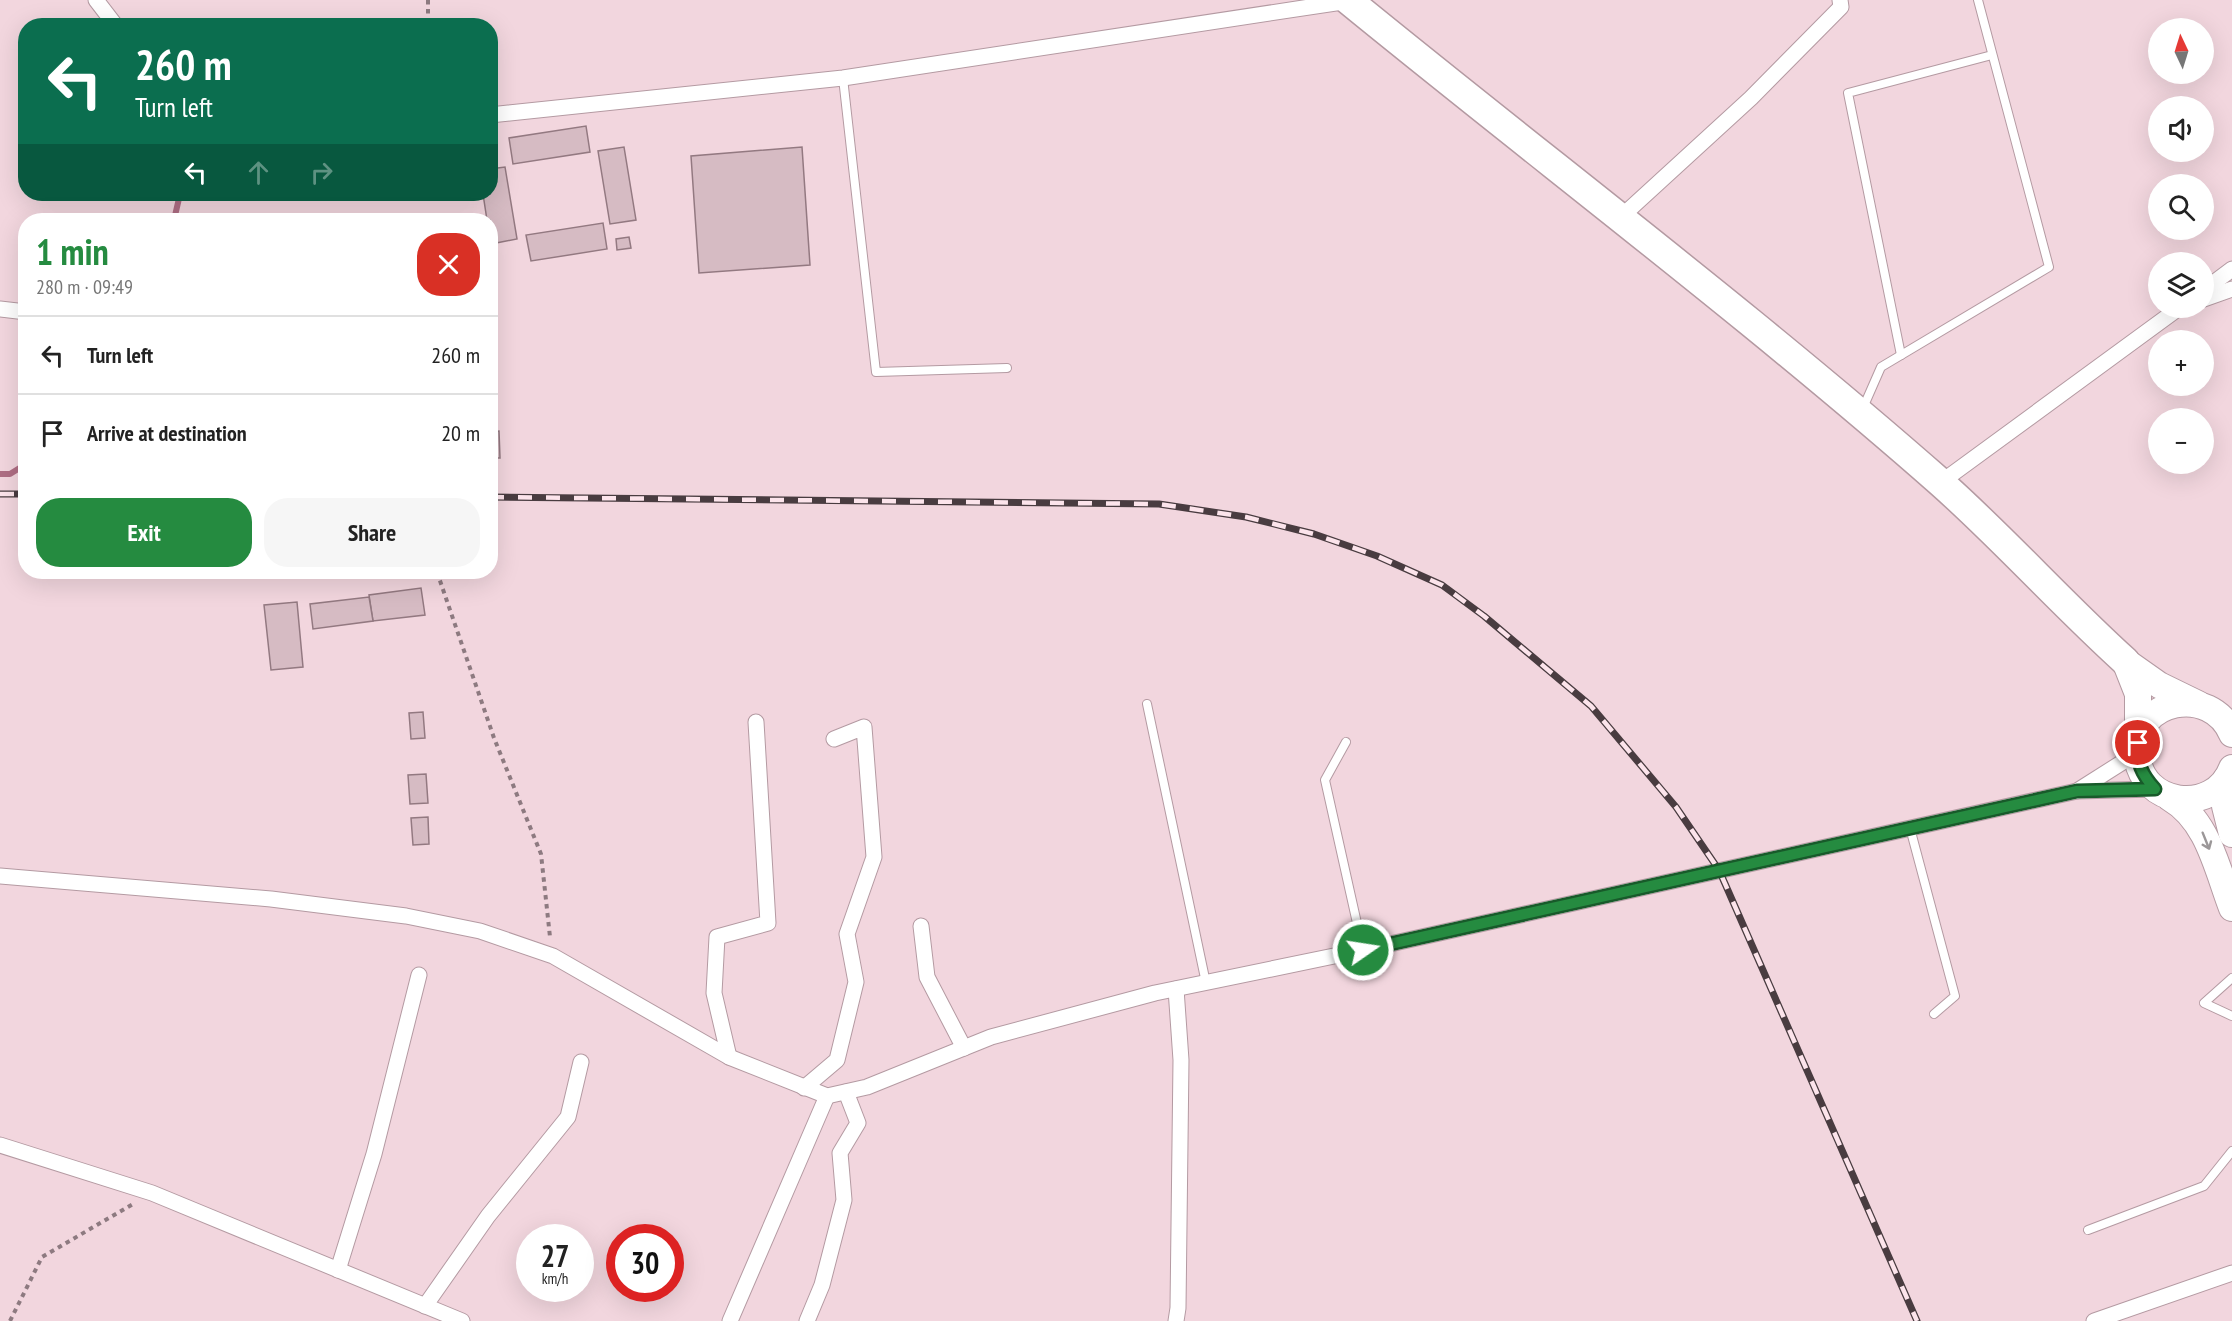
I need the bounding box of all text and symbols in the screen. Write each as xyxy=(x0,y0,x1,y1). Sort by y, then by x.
north arrow xyxy=(2148,18,2214,84)
map controls xyxy=(2148,18,2214,474)
text: 260 m xyxy=(135,37,232,92)
icon: left xyxy=(36,42,114,120)
text: Turn left xyxy=(135,90,213,124)
button: sound xyxy=(2148,96,2214,162)
icon: left xyxy=(179,156,212,189)
icon: ahead xyxy=(242,156,275,189)
icon: right xyxy=(305,156,338,189)
button: search xyxy=(2148,174,2214,240)
text: 1 min xyxy=(36,228,109,275)
button: close xyxy=(417,233,480,296)
button: layers xyxy=(2148,252,2214,318)
text: 280 m · 09:49 xyxy=(36,274,133,300)
button: + xyxy=(2148,330,2214,396)
icon: left xyxy=(36,339,69,372)
text: Turn left xyxy=(87,341,153,369)
text: 260 m xyxy=(431,341,480,369)
button: − xyxy=(2148,408,2214,474)
icon: arrive xyxy=(36,417,69,450)
text: Arrive at destination xyxy=(87,419,247,447)
text: 20 m xyxy=(441,419,480,447)
button: Exit xyxy=(36,498,252,567)
button: Share xyxy=(264,498,480,567)
pin xyxy=(2112,717,2163,768)
icon: arrive xyxy=(2121,726,2154,759)
one-way arrow xyxy=(2202,831,2213,850)
position arrow xyxy=(1331,918,1395,982)
speed limit sign: 30 xyxy=(606,1224,684,1302)
text: 27 xyxy=(541,1236,569,1275)
text: km/h xyxy=(542,1269,568,1288)

